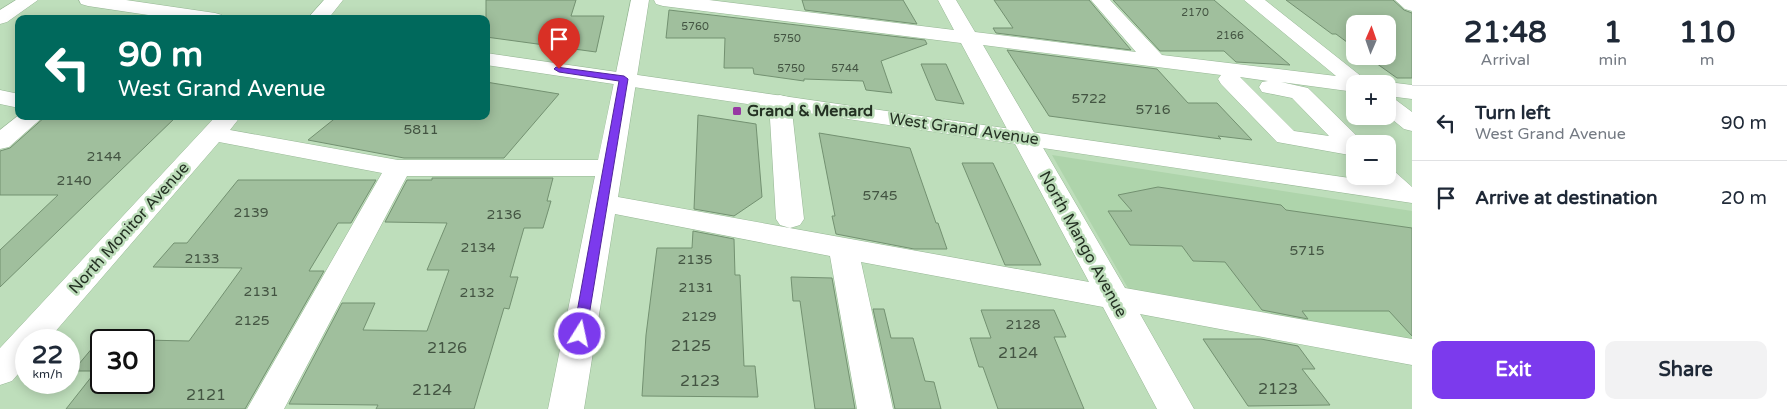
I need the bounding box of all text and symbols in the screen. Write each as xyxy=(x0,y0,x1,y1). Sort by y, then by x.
house number: 2170 xyxy=(1181,6,1209,19)
text: 21:48 xyxy=(1464,14,1547,51)
text: 1 xyxy=(1603,14,1622,51)
text: 110 xyxy=(1679,14,1735,51)
north arrow xyxy=(1346,15,1396,65)
map controls xyxy=(1346,15,1396,185)
pin xyxy=(538,18,580,69)
house number: 5760 xyxy=(681,20,709,33)
icon: arrive xyxy=(545,25,573,53)
house number: 2166 xyxy=(1216,29,1244,42)
house number: 5750 xyxy=(773,32,801,45)
text: 90 m xyxy=(118,34,203,76)
icon: left xyxy=(35,35,100,100)
text: Arrival xyxy=(1481,50,1530,70)
text: min xyxy=(1599,50,1627,70)
text: m xyxy=(1700,50,1714,70)
house number: 5750 xyxy=(777,62,805,75)
house number: 5744 xyxy=(831,62,859,75)
button: + xyxy=(1346,75,1396,125)
text: West Grand Avenue xyxy=(118,76,325,102)
house number: 5722 xyxy=(1071,90,1107,107)
place label: Grand & Menard xyxy=(747,101,873,121)
house number: 5716 xyxy=(1135,101,1171,118)
text: Turn left xyxy=(1475,102,1551,124)
marker: Grand & Menard xyxy=(731,105,743,117)
street label: West Grand Avenue xyxy=(888,109,1040,149)
icon: left xyxy=(1432,109,1460,137)
text: 90 m xyxy=(1721,112,1767,134)
house number: 5811 xyxy=(403,121,439,138)
text: West Grand Avenue xyxy=(1475,124,1626,144)
button: − xyxy=(1346,135,1396,185)
house number: 2144 xyxy=(86,148,122,165)
street label: North Monitor Avenue xyxy=(65,158,193,298)
street label: North Mango Avenue xyxy=(1035,167,1131,321)
house number: 2140 xyxy=(56,172,92,189)
icon: arrive xyxy=(1432,184,1460,212)
house number: 5745 xyxy=(862,187,898,204)
text: Arrive at destination xyxy=(1475,187,1658,209)
text: 20 m xyxy=(1721,187,1767,209)
house number: 2139 xyxy=(233,204,269,221)
house number: 2136 xyxy=(486,206,522,223)
house number: 2134 xyxy=(460,239,496,256)
house number: 5715 xyxy=(1289,242,1325,259)
house number: 2133 xyxy=(184,250,220,267)
house number: 2135 xyxy=(677,251,713,268)
house number: 2131 xyxy=(678,279,714,296)
house number: 2131 xyxy=(243,283,279,300)
house number: 2132 xyxy=(459,284,495,301)
position arrow xyxy=(553,307,605,359)
house number: 2129 xyxy=(681,308,717,325)
house number: 2125 xyxy=(234,312,270,329)
house number: 2128 xyxy=(1005,316,1041,333)
speed limit sign: 30 xyxy=(90,329,155,394)
house number: 2125 xyxy=(671,336,711,356)
house number: 2126 xyxy=(427,338,467,358)
text: 22 xyxy=(32,340,63,370)
button: Exit xyxy=(1432,341,1595,399)
button: Share xyxy=(1605,341,1767,399)
house number: 2124 xyxy=(998,343,1038,363)
text: km/h xyxy=(32,367,63,381)
house number: 2123 xyxy=(680,371,720,391)
house number: 2123 xyxy=(1258,379,1298,399)
house number: 2124 xyxy=(412,380,452,400)
house number: 2121 xyxy=(186,385,226,405)

